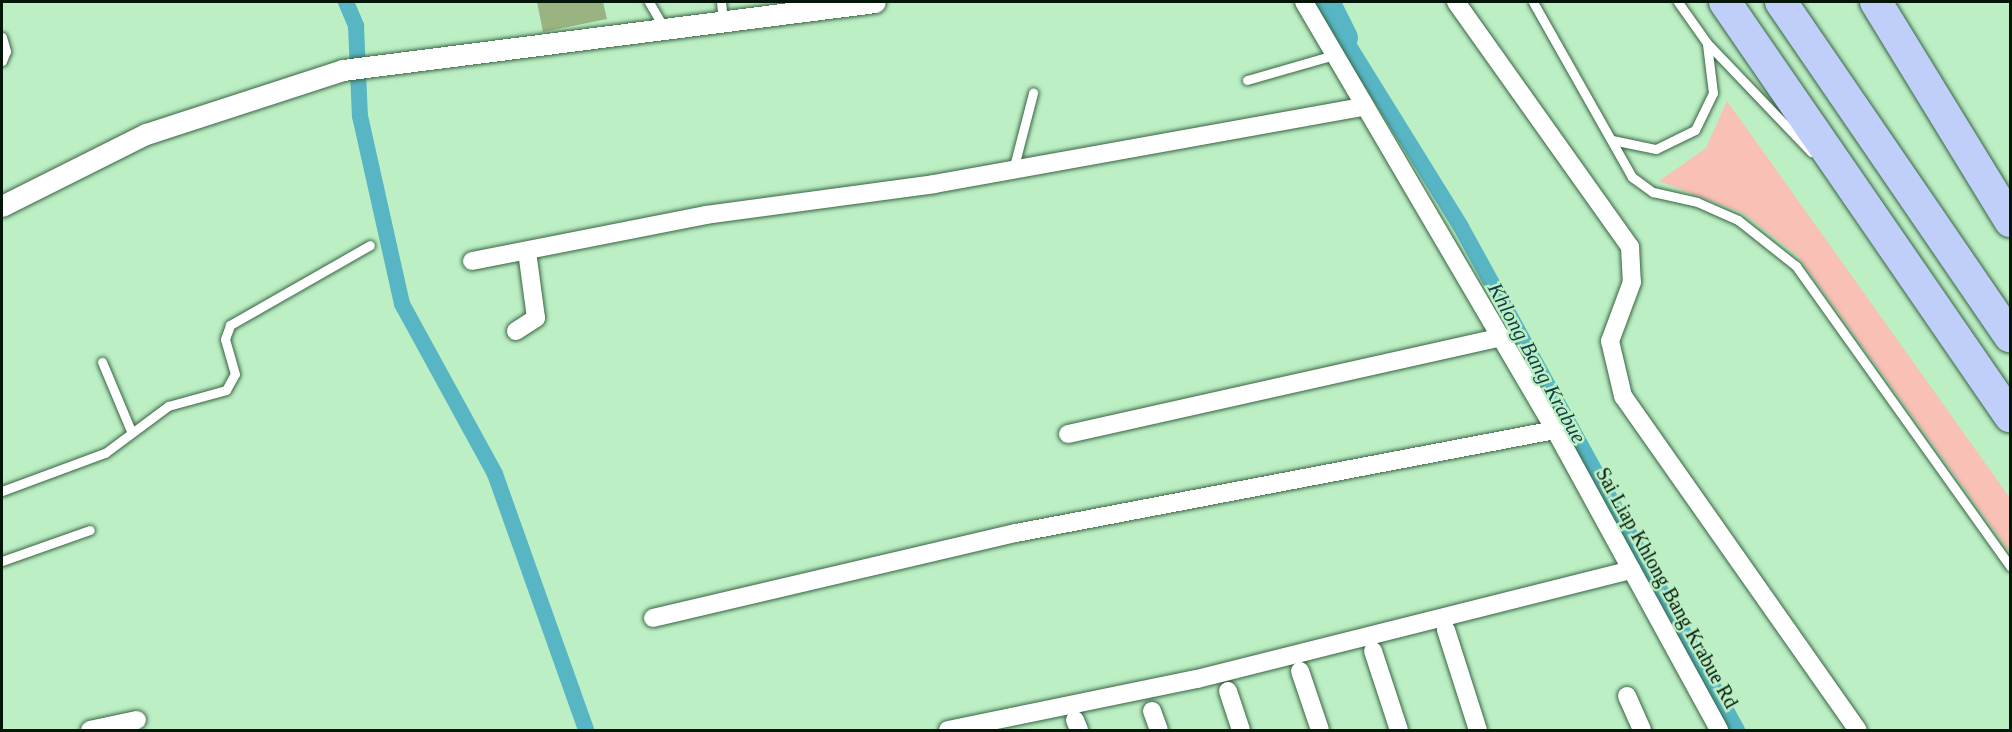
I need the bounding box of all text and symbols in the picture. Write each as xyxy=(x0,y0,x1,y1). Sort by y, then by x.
water label: Khlong Bang Krabue xyxy=(1482,278,1592,448)
street label: Sai Liap Khlong Bang Krabue Rd xyxy=(1591,463,1743,713)

